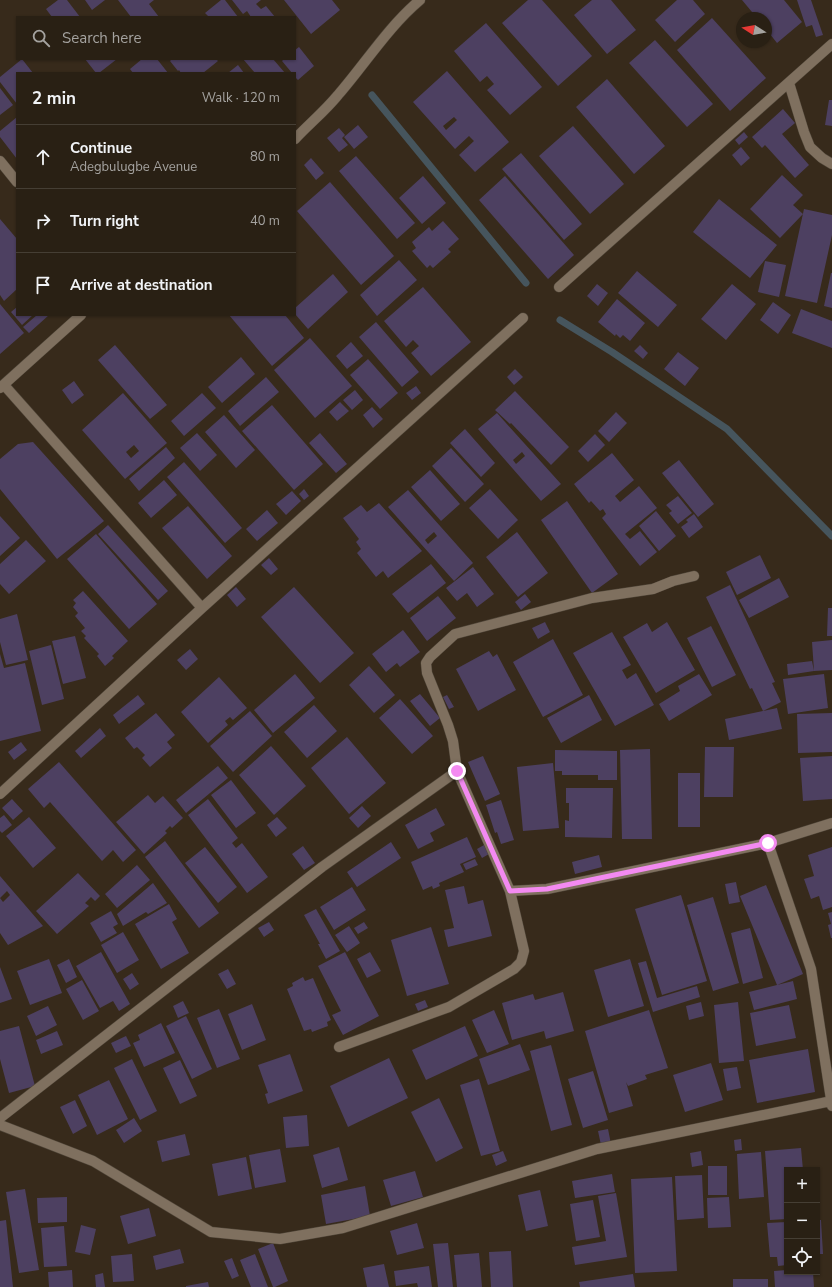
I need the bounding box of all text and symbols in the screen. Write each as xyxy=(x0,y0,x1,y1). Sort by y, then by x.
north arrow xyxy=(736,12,772,48)
search box xyxy=(16,16,296,60)
icon: search xyxy=(30,27,52,49)
text: Search here xyxy=(62,28,142,48)
text: 2 min xyxy=(32,87,76,110)
text: Walk · 120 m xyxy=(202,89,280,107)
text: Continue xyxy=(70,138,132,158)
icon: ahead xyxy=(32,146,54,168)
text: 80 m xyxy=(250,148,280,166)
text: Adegbulugbe Avenue xyxy=(70,158,197,176)
icon: right xyxy=(32,210,54,232)
text: Turn right xyxy=(70,211,139,231)
text: 40 m xyxy=(250,212,280,230)
icon: arrive xyxy=(32,274,54,296)
text: Arrive at destination xyxy=(70,275,213,295)
route end xyxy=(448,762,466,780)
route start xyxy=(759,834,777,852)
map controls xyxy=(784,1167,820,1275)
button: + xyxy=(784,1167,820,1203)
button: − xyxy=(784,1203,820,1239)
button: locate xyxy=(784,1239,820,1275)

